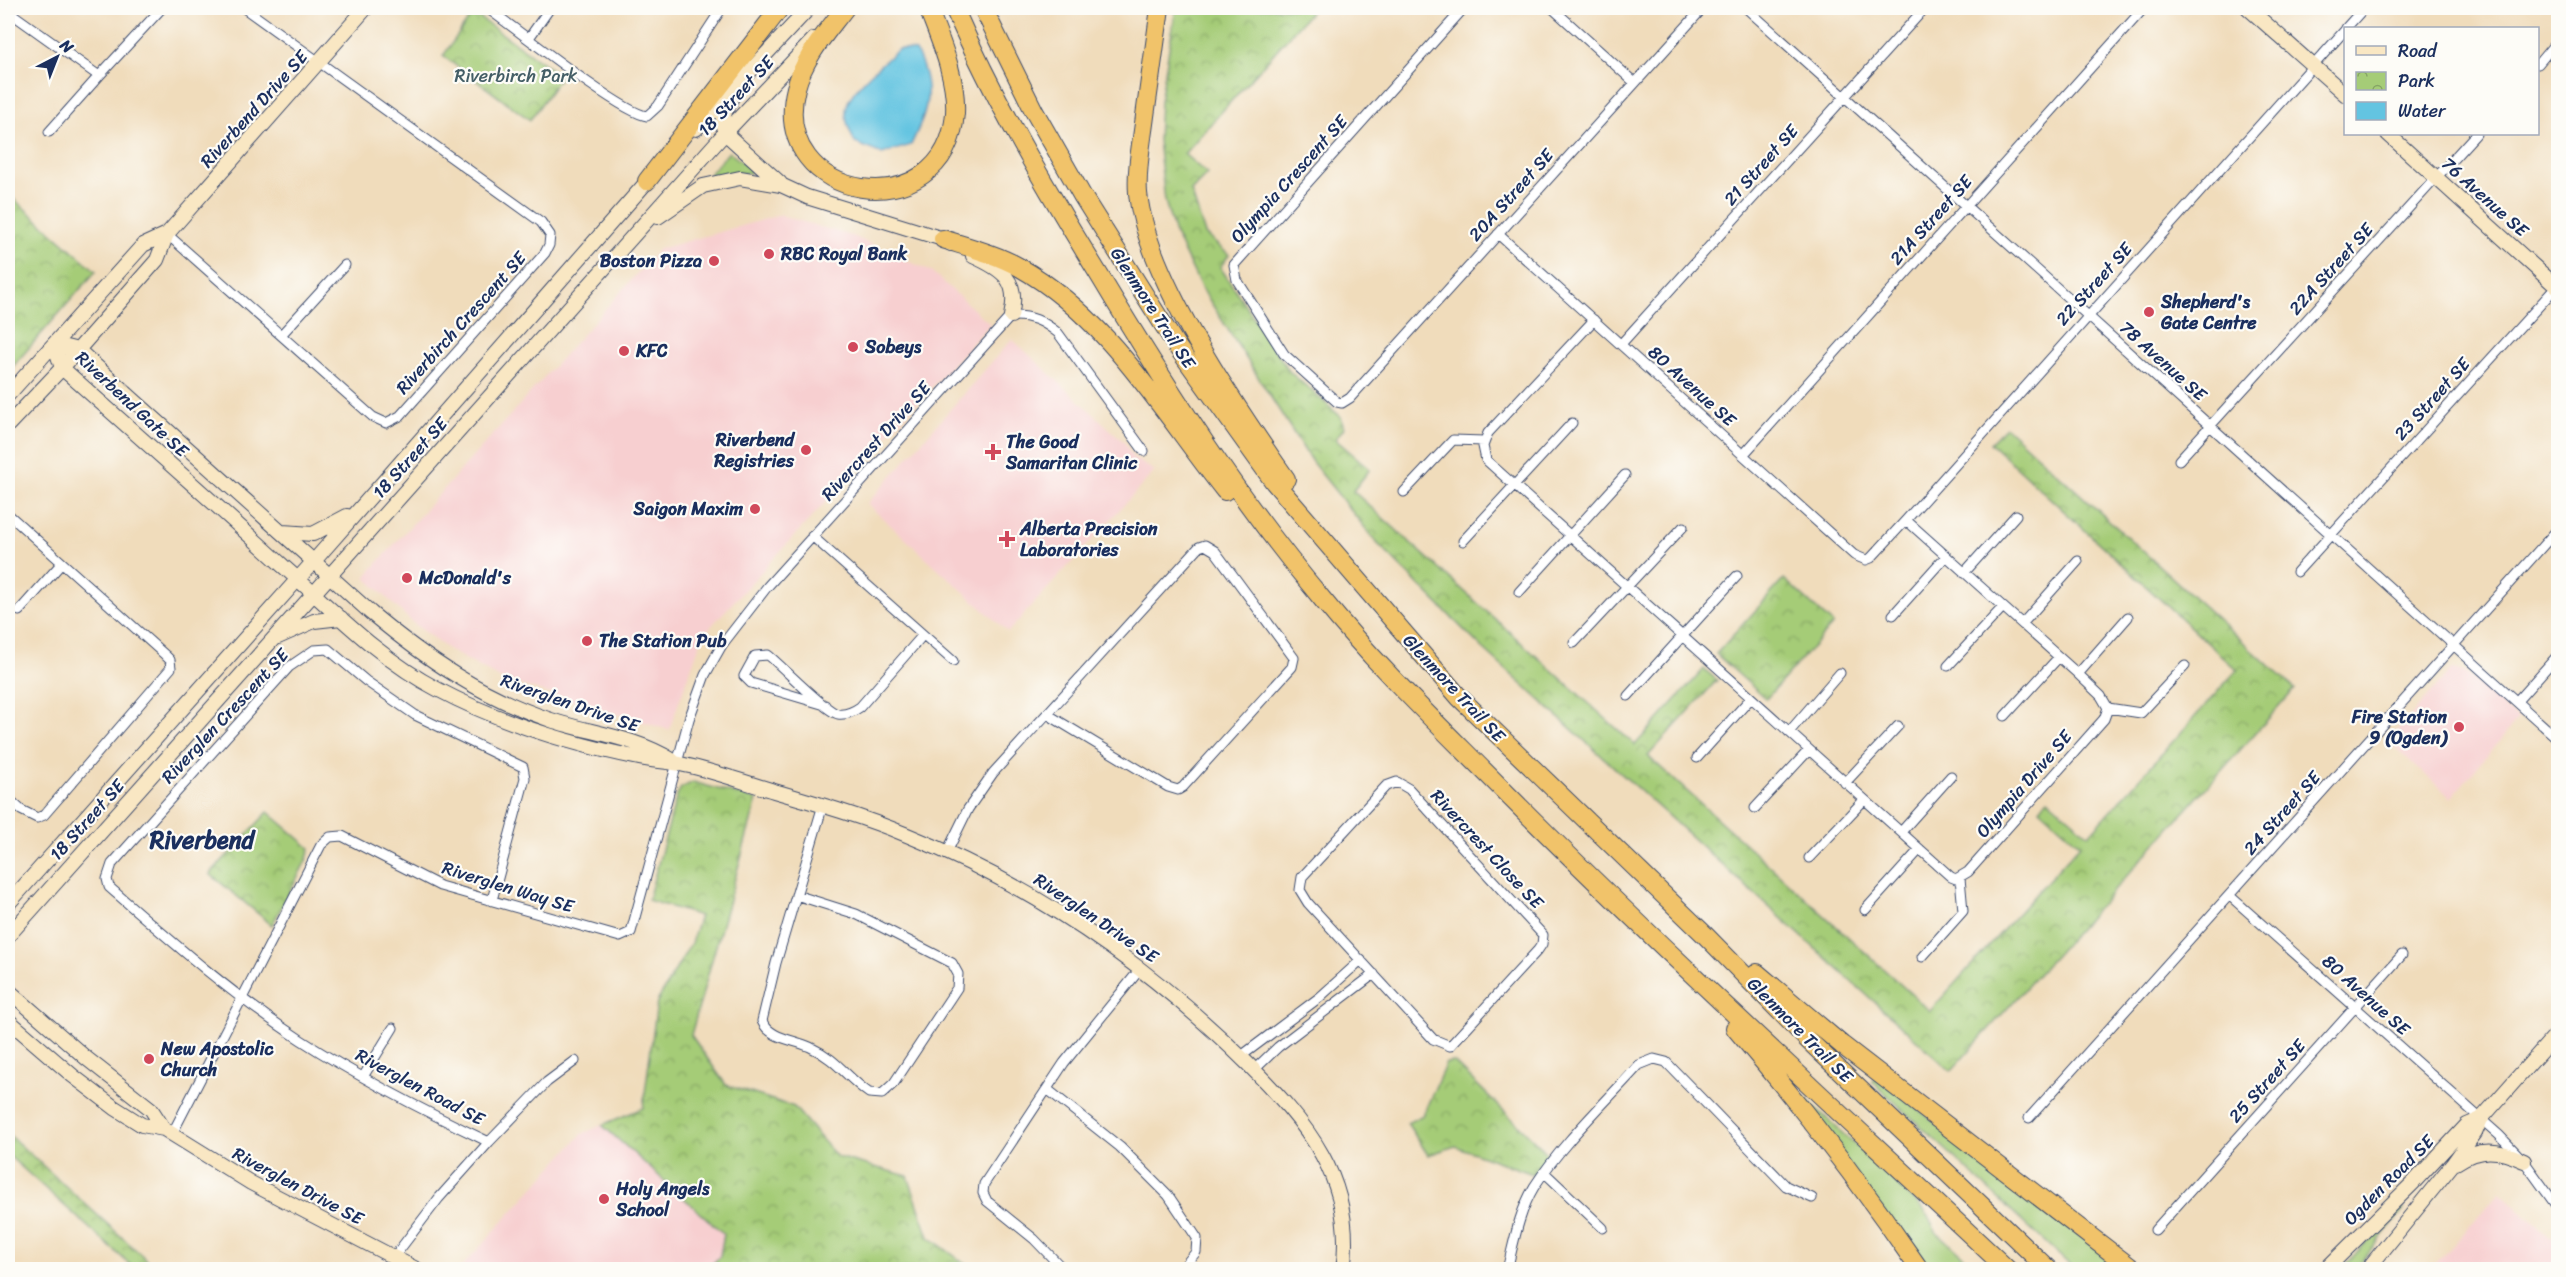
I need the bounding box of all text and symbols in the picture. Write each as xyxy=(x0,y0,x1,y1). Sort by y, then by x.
north arrow xyxy=(27,27,87,87)
legend xyxy=(2344,27,2539,135)
text: N xyxy=(52,31,81,61)
text: Road xyxy=(2398,35,2438,67)
street label: Riverbend Drive SE xyxy=(192,42,317,175)
street label: 18 Street SE xyxy=(690,47,783,144)
park label: Riverbirch Park xyxy=(455,60,578,92)
text: Park xyxy=(2398,65,2435,97)
text: Water xyxy=(2398,95,2447,127)
street label: Olympia Crescent SE xyxy=(1222,107,1356,251)
street label: 21 Street SE xyxy=(1715,116,1807,213)
street label: 20A Street SE xyxy=(1460,140,1563,249)
street label: 76 Avenue SE xyxy=(2434,149,2537,246)
street label: 21A Street SE xyxy=(1881,167,1981,273)
street label: 22A Street SE xyxy=(2280,215,2382,323)
street label: 22 Street SE xyxy=(2047,234,2141,333)
place label: RBC Royal Bank xyxy=(780,238,908,270)
street label: Glenmore Trail SE xyxy=(1101,241,1205,376)
street label: Riverbirch Crescent SE xyxy=(388,243,535,402)
place label: Boston Pizza xyxy=(600,245,702,277)
marker: RBC Royal Bank xyxy=(762,247,776,261)
marker: Boston Pizza xyxy=(707,254,721,268)
place label: Shepherd's Gate Centre xyxy=(2160,286,2257,339)
marker: Shepherd's Gate Centre xyxy=(2142,305,2156,319)
street label: 78 Avenue SE xyxy=(2112,313,2215,410)
place label: Sobeys xyxy=(864,331,922,363)
place label: KFC xyxy=(635,335,668,367)
street label: 80 Avenue SE xyxy=(1640,337,1744,435)
marker: Sobeys xyxy=(846,340,860,354)
street label: Riverbend Gate SE xyxy=(68,343,197,466)
marker: KFC xyxy=(617,344,631,358)
street label: 23 Street SE xyxy=(2386,349,2479,448)
street label: Rivercrest Drive SE xyxy=(813,373,940,509)
street label: 18 Street SE xyxy=(364,409,457,506)
place label: Riverbend Registries xyxy=(713,424,796,477)
place label: The Good Samaritan Clinic xyxy=(1005,426,1138,479)
marker: Riverbend Registries xyxy=(799,443,813,457)
marker: The Good Samaritan Clinic xyxy=(984,443,1002,461)
place label: Saigon Maxim xyxy=(633,493,743,525)
marker: Saigon Maxim xyxy=(748,502,762,516)
place label: Alberta Precision Laboratories xyxy=(1019,513,1158,566)
marker: Alberta Precision Laboratories xyxy=(998,530,1016,548)
place label: McDonald's xyxy=(418,562,512,594)
marker: McDonald's xyxy=(400,571,414,585)
place label: The Station Pub xyxy=(599,625,727,657)
street label: Glenmore Trail SE xyxy=(1395,626,1514,751)
marker: The Station Pub xyxy=(580,634,594,648)
street label: Riverglen Crescent SE xyxy=(153,640,297,791)
street label: Riverglen Drive SE xyxy=(496,664,645,742)
place label: Fire Station 9 (Ogden) xyxy=(2351,701,2449,754)
marker: Fire Station 9 (Ogden) xyxy=(2452,720,2466,734)
street label: Olympia Drive SE xyxy=(1968,722,2081,845)
street label: 24 Street SE xyxy=(2235,763,2330,863)
street label: 18 Street SE xyxy=(41,771,134,868)
street label: Rivercrest Close SE xyxy=(1422,781,1552,917)
district label: Riverbend xyxy=(149,819,257,861)
street label: Riverglen Way SE xyxy=(438,852,579,923)
street label: Riverglen Drive SE xyxy=(1027,864,1166,972)
street label: 80 Avenue SE xyxy=(2314,946,2418,1044)
street label: Glenmore Trail SE xyxy=(1739,969,1861,1091)
street label: 25 Street SE xyxy=(2220,1031,2314,1130)
place label: New Apostolic Church xyxy=(160,1033,275,1086)
street label: Riverglen Road SE xyxy=(349,1039,491,1135)
marker: New Apostolic Church xyxy=(142,1052,156,1066)
street label: Ogden Road SE xyxy=(2336,1126,2443,1233)
street label: Riverglen Drive SE xyxy=(227,1138,370,1235)
place label: Holy Angels School xyxy=(615,1173,710,1226)
marker: Holy Angels School xyxy=(597,1192,611,1206)

